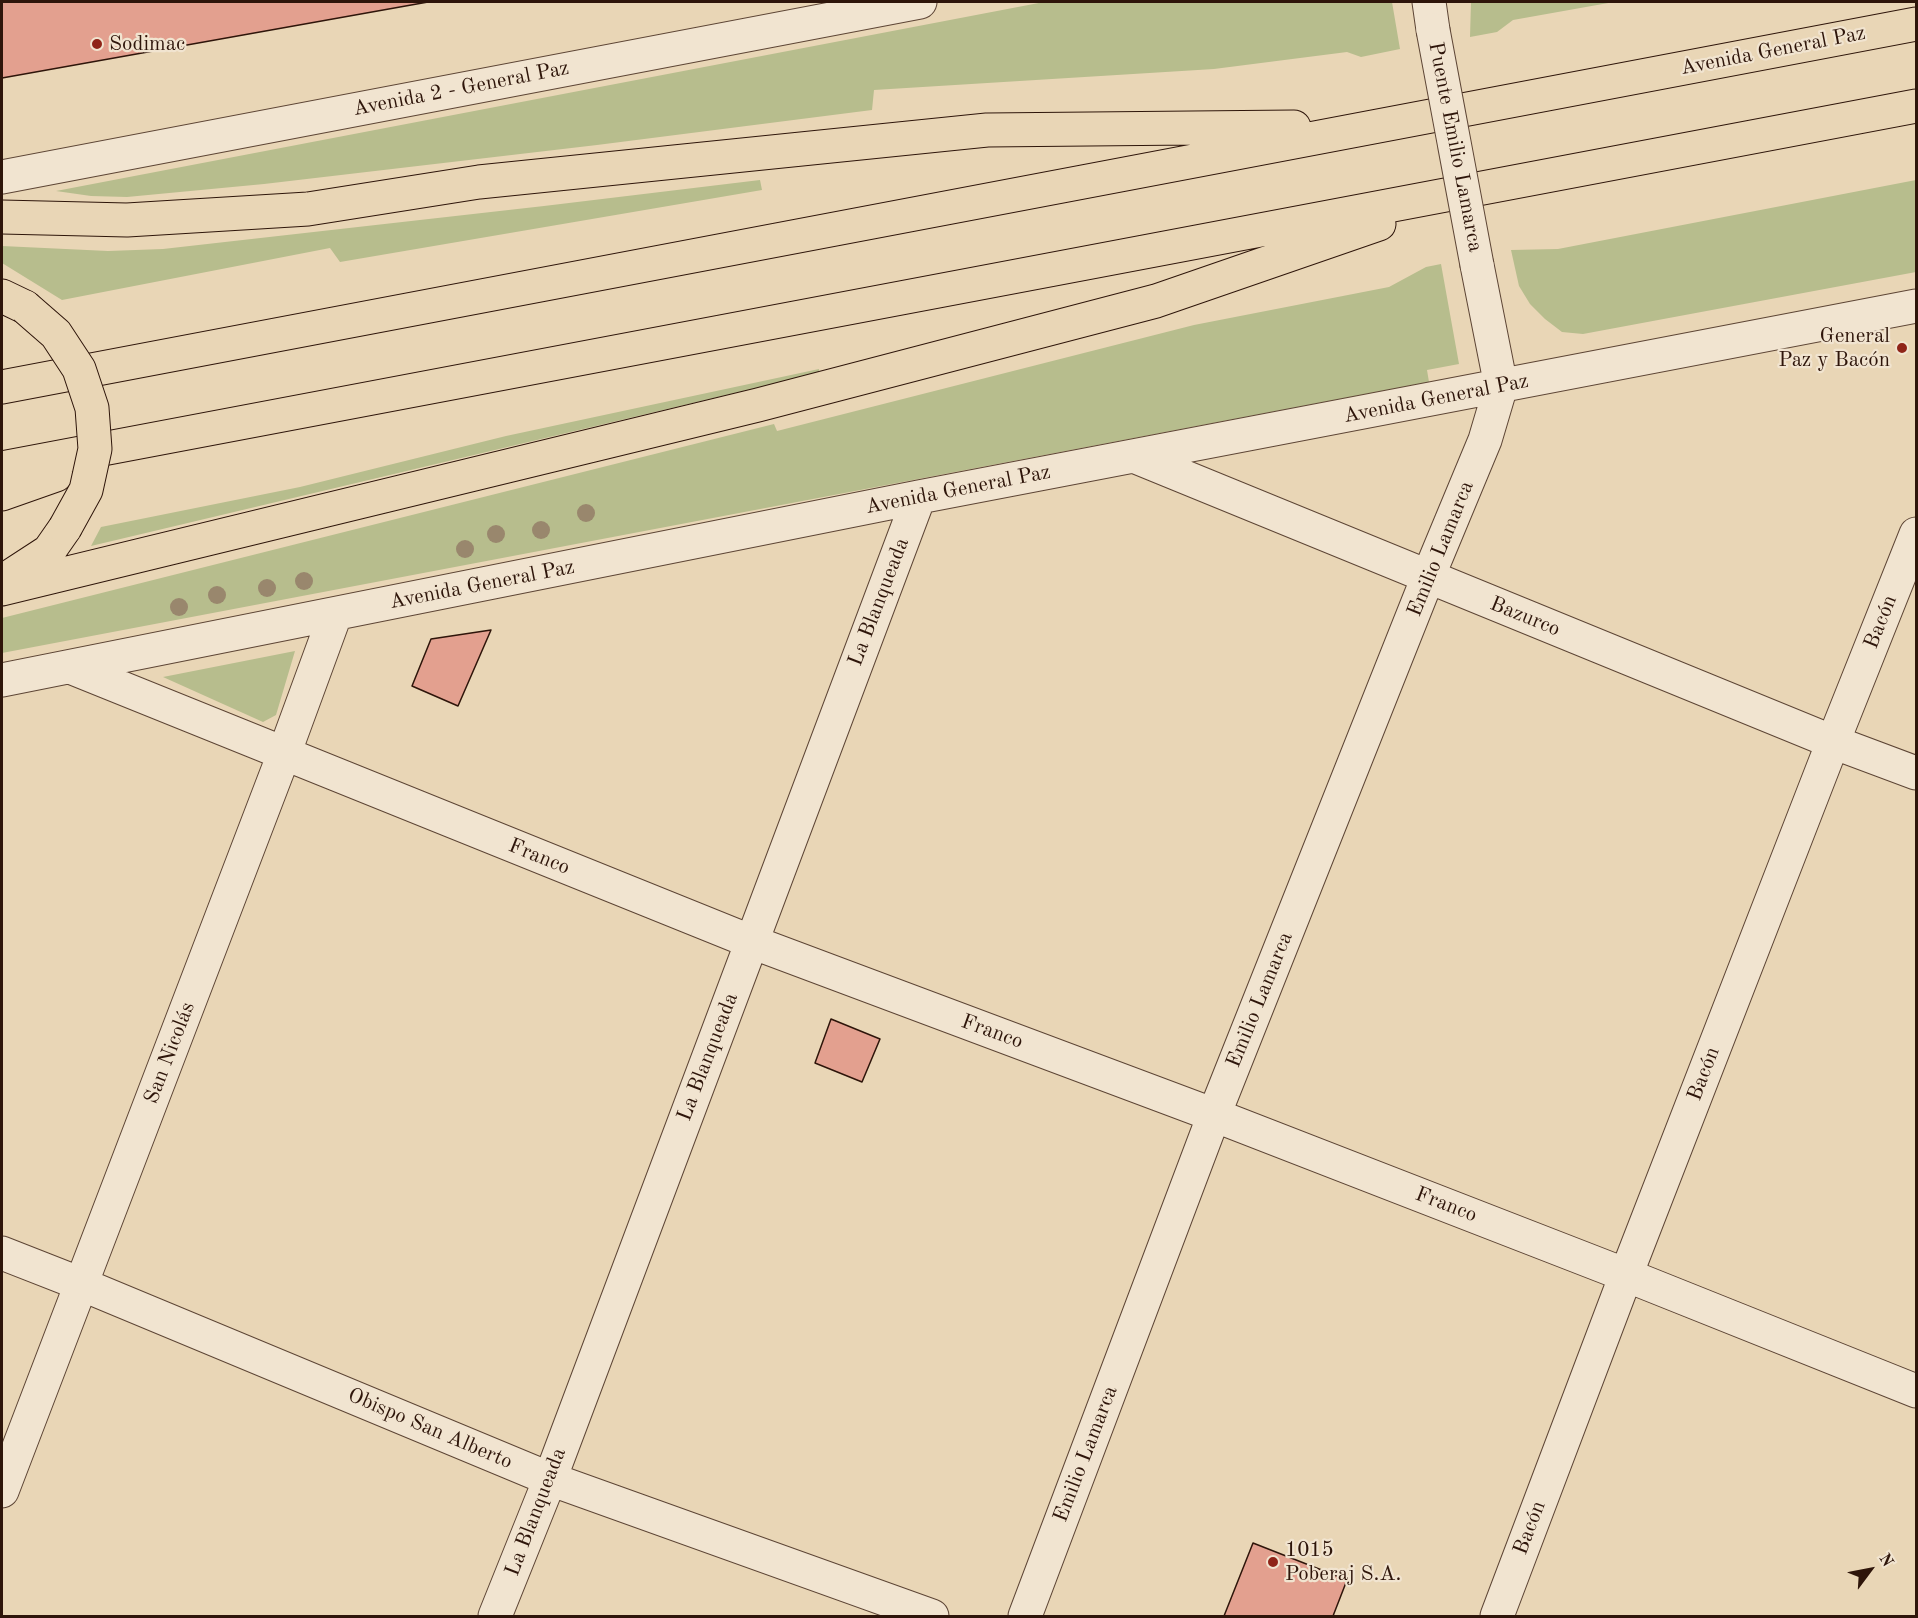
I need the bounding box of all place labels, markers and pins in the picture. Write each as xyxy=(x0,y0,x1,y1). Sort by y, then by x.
place label: Sodimac xyxy=(109,31,185,57)
marker: Sodimac xyxy=(90,37,104,51)
place label: General Paz y Bacón xyxy=(1778,323,1890,373)
marker: General Paz y Bacón xyxy=(1895,341,1909,355)
place label: 1015 Poberaj S.A. xyxy=(1285,1537,1401,1587)
marker: 1015 Poberaj S.A. xyxy=(1266,1555,1280,1569)

